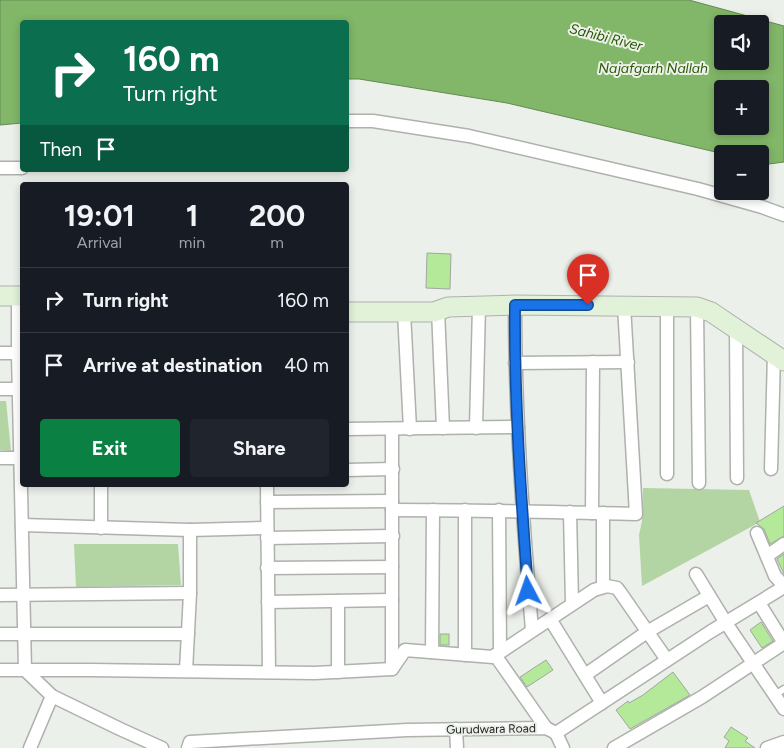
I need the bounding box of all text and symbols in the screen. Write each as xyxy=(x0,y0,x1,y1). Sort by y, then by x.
map controls xyxy=(714,15,769,200)
button: sound xyxy=(714,15,769,70)
water label: Sahibi River xyxy=(568,20,645,55)
text: 160 m xyxy=(123,38,220,80)
icon: right xyxy=(40,40,105,105)
water label: Najafgarh Nallah xyxy=(598,60,708,77)
text: Turn right xyxy=(123,80,218,107)
button: + xyxy=(714,80,769,135)
icon: arrive xyxy=(92,135,120,163)
text: Then xyxy=(40,138,82,161)
button: − xyxy=(714,145,769,200)
text: 19:01 xyxy=(64,197,135,234)
text: 1 xyxy=(186,197,198,234)
text: 200 xyxy=(249,197,305,234)
text: Arrival xyxy=(77,233,122,252)
text: min xyxy=(179,233,205,252)
text: m xyxy=(270,233,284,252)
pin xyxy=(567,254,609,305)
icon: arrive xyxy=(574,261,602,289)
icon: right xyxy=(40,286,68,314)
text: Turn right xyxy=(83,289,169,312)
text: 160 m xyxy=(277,289,329,312)
icon: arrive xyxy=(40,351,68,379)
text: Arrive at destination xyxy=(83,354,262,377)
text: 40 m xyxy=(284,354,329,377)
button: Exit xyxy=(40,419,180,477)
button: Share xyxy=(190,419,329,477)
position arrow xyxy=(501,564,553,616)
street label: Gurudwara Road xyxy=(446,721,536,737)

